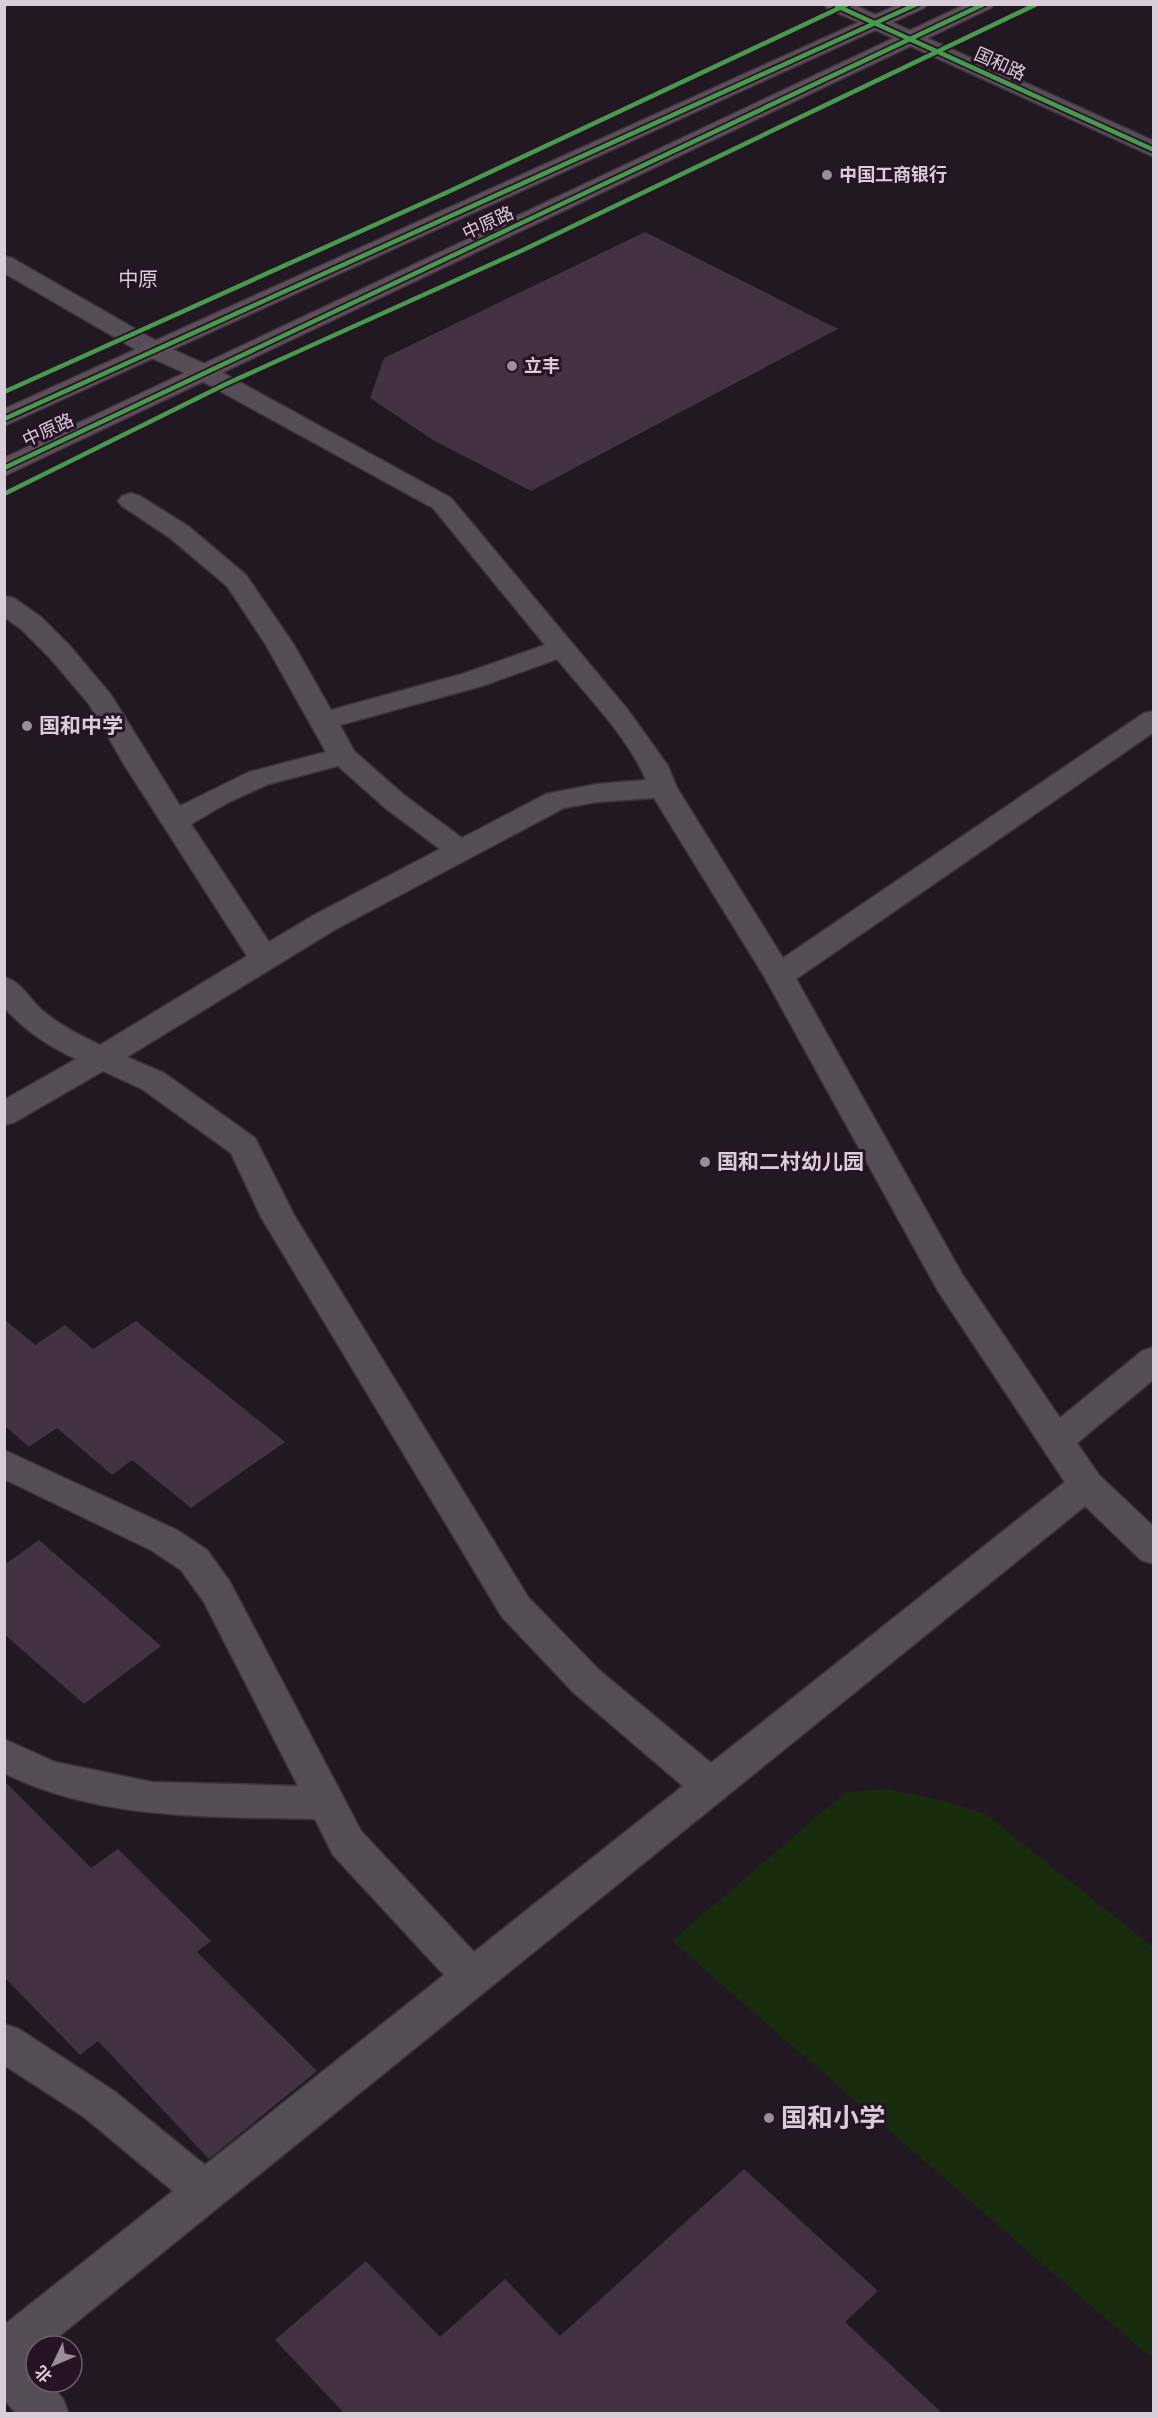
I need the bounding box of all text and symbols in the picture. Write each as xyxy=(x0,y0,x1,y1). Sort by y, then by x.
street label: 国和路 xyxy=(970,41,1030,87)
place label: 中国工商银行 xyxy=(839,162,947,188)
marker: 中国工商银行 xyxy=(820,168,834,182)
street label: 中原路 xyxy=(458,200,518,246)
district label: 中原 xyxy=(118,265,158,294)
place label: 立丰 xyxy=(524,353,560,379)
marker: 立丰 xyxy=(505,359,519,373)
street label: 中原路 xyxy=(18,407,78,453)
place label: 国和中学 xyxy=(39,711,123,741)
marker: 国和中学 xyxy=(20,719,34,733)
place label: 国和二村幼儿园 xyxy=(717,1147,864,1177)
marker: 国和二村幼儿园 xyxy=(698,1155,712,1169)
place label: 国和小学 xyxy=(781,2099,885,2137)
marker: 国和小学 xyxy=(762,2111,776,2125)
north arrow xyxy=(24,2334,84,2394)
text: 北 xyxy=(30,2360,57,2388)

